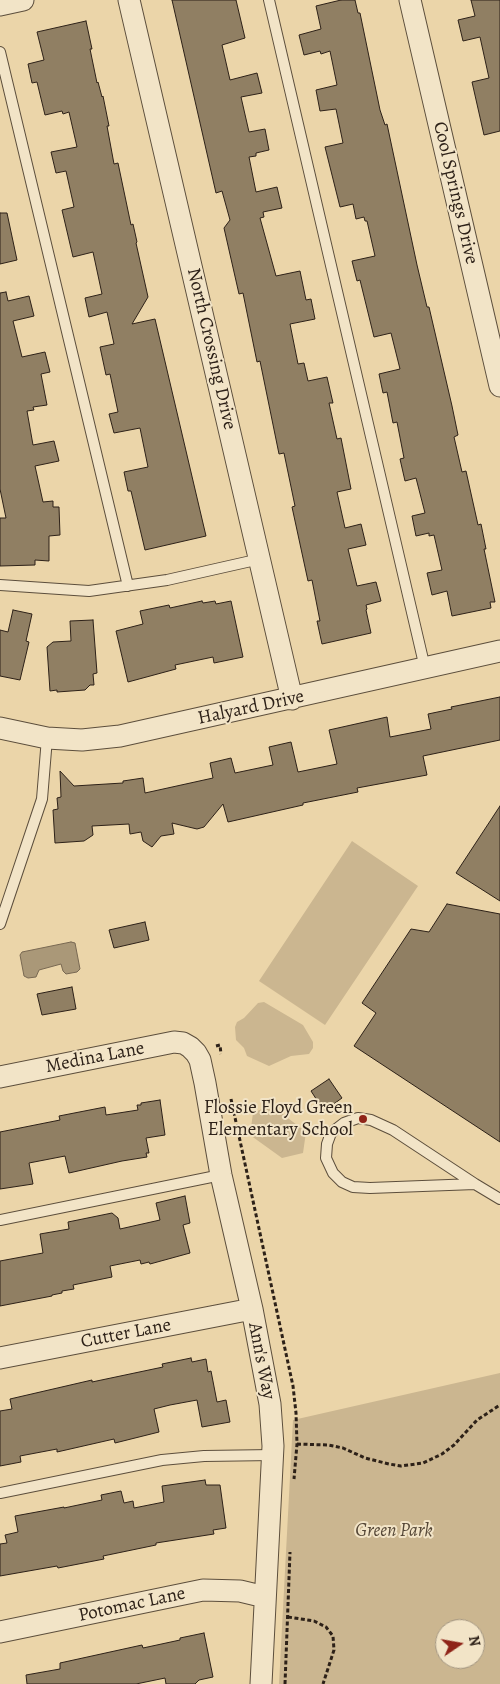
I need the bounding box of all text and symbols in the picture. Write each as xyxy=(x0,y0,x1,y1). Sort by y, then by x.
street label: Cool Springs Drive xyxy=(428,120,482,266)
street label: North Crossing Drive xyxy=(181,266,241,432)
street label: Halyard Drive xyxy=(196,686,306,730)
street label: Medina Lane xyxy=(44,1037,146,1079)
place label: Flossie Floyd Green Elementary School xyxy=(204,1097,353,1141)
marker: Flossie Floyd Green Elementary School xyxy=(357,1113,369,1125)
street label: Cutter Lane xyxy=(79,1314,173,1354)
street label: Ann's Way xyxy=(242,1321,280,1401)
park label: Green Park xyxy=(355,1520,433,1542)
street label: Potomac Lane xyxy=(76,1583,188,1627)
north arrow xyxy=(435,1619,485,1669)
text: N xyxy=(464,1634,485,1648)

